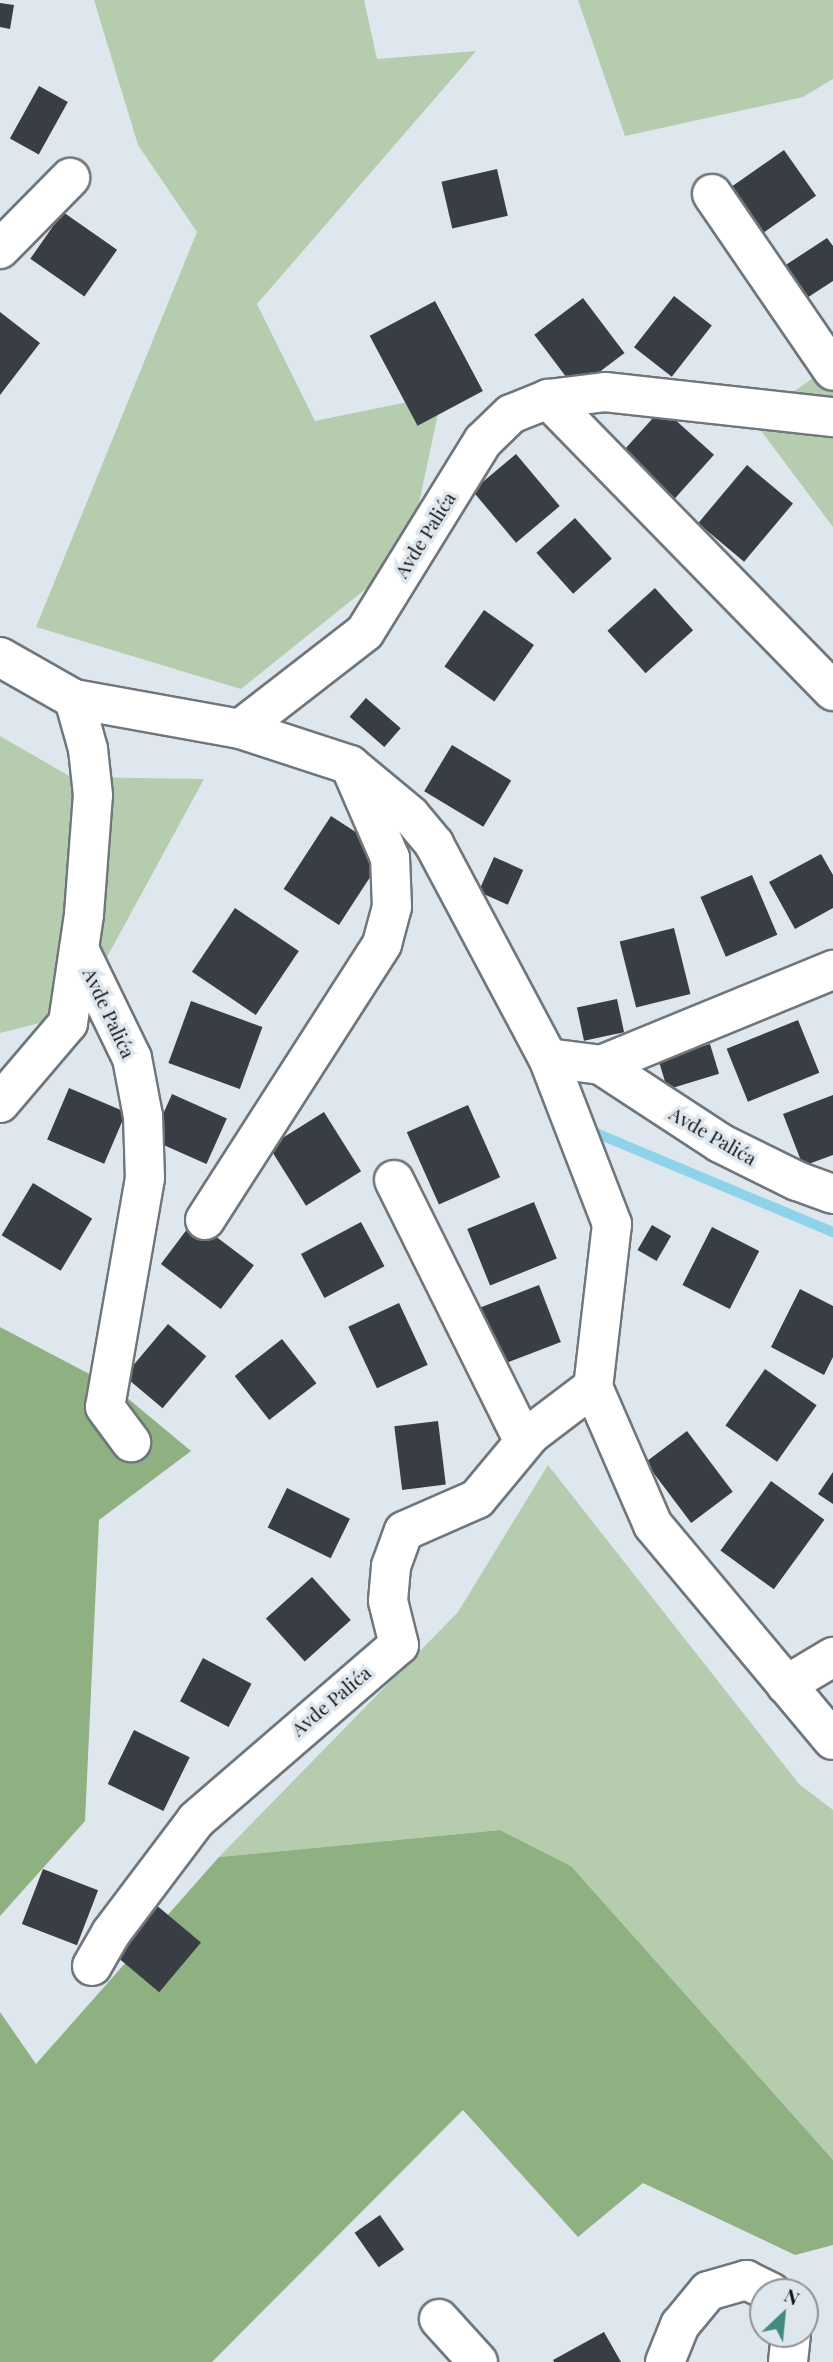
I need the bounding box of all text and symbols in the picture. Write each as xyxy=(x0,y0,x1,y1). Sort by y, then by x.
street label: Avde Palića xyxy=(390,488,460,582)
street label: Avde Palića xyxy=(78,964,140,1062)
street label: Avde Palića xyxy=(665,1102,761,1170)
street label: Avde Palića xyxy=(287,1661,375,1741)
north arrow xyxy=(749,2278,819,2348)
text: N xyxy=(780,2281,804,2311)

